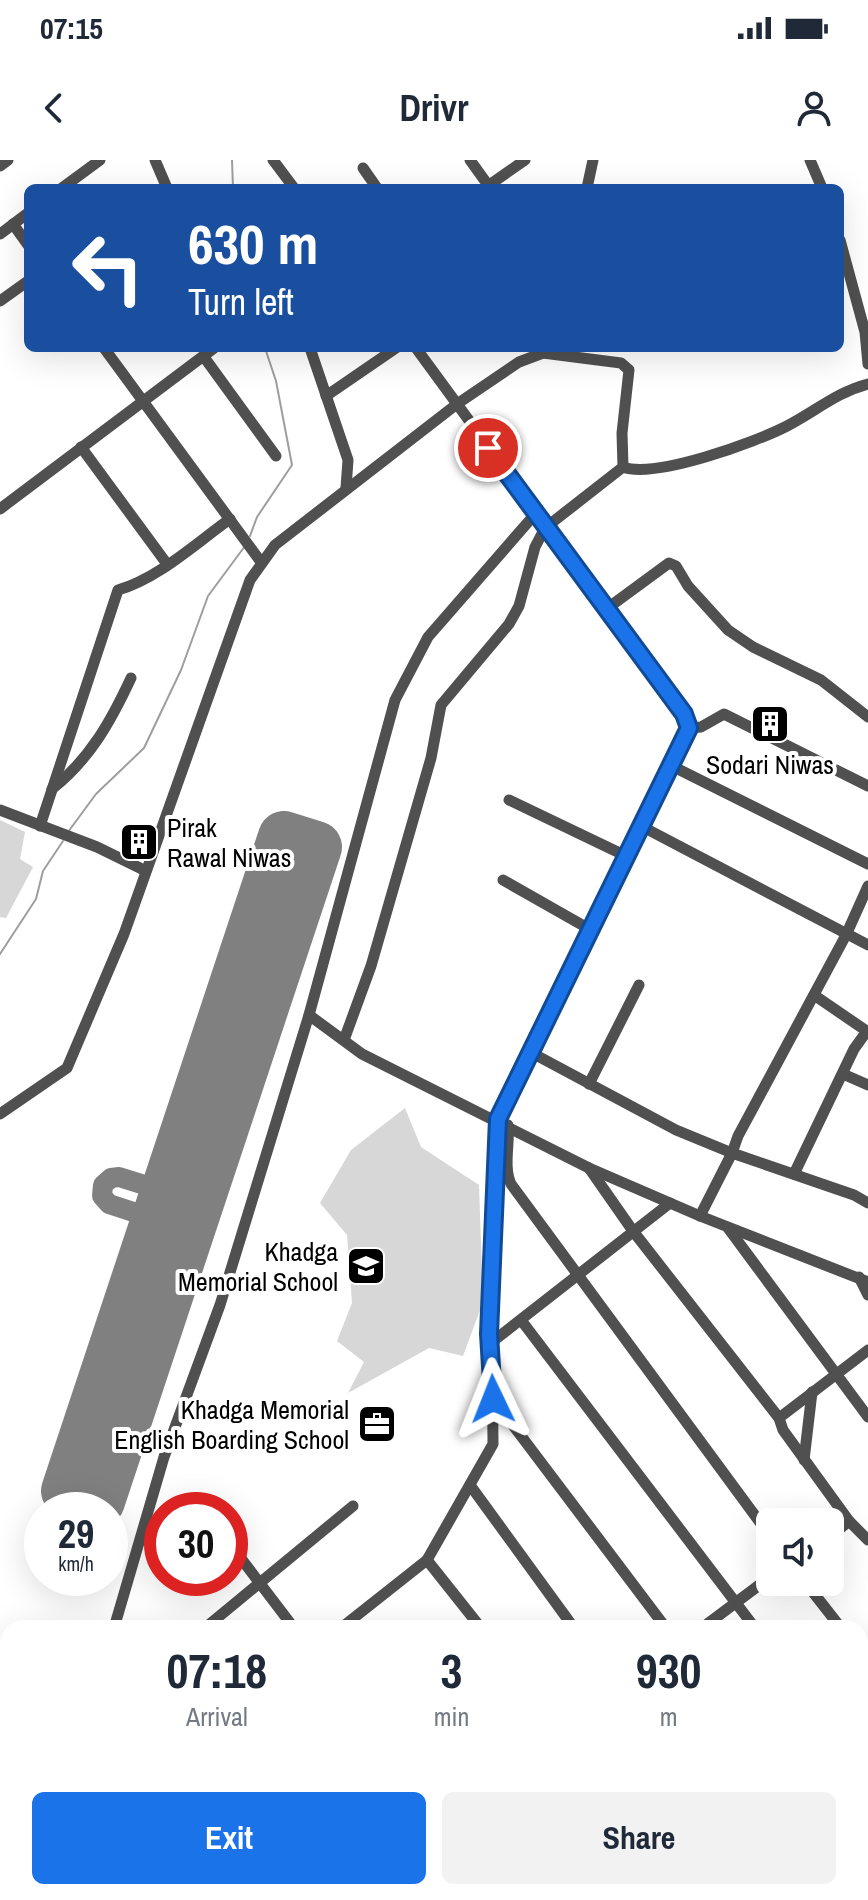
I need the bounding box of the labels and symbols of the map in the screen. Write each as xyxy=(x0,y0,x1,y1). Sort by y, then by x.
pin xyxy=(454,414,522,482)
building icon: Sodari Niwas xyxy=(749,703,791,745)
place label: Sodari Niwas xyxy=(706,747,834,782)
place label: Pirak Rawal Niwas xyxy=(167,810,291,875)
building icon: Pirak Rawal Niwas xyxy=(118,821,160,863)
place label: Khadga Memorial School xyxy=(178,1234,338,1299)
school or university icon: Khadga Memorial School xyxy=(345,1245,387,1287)
position arrow xyxy=(451,1357,535,1441)
place label: Khadga Memorial English Boarding School xyxy=(114,1392,349,1457)
office icon: Khadga Memorial English Boarding School xyxy=(356,1403,398,1445)
speed limit sign: 30 xyxy=(144,1492,248,1596)

